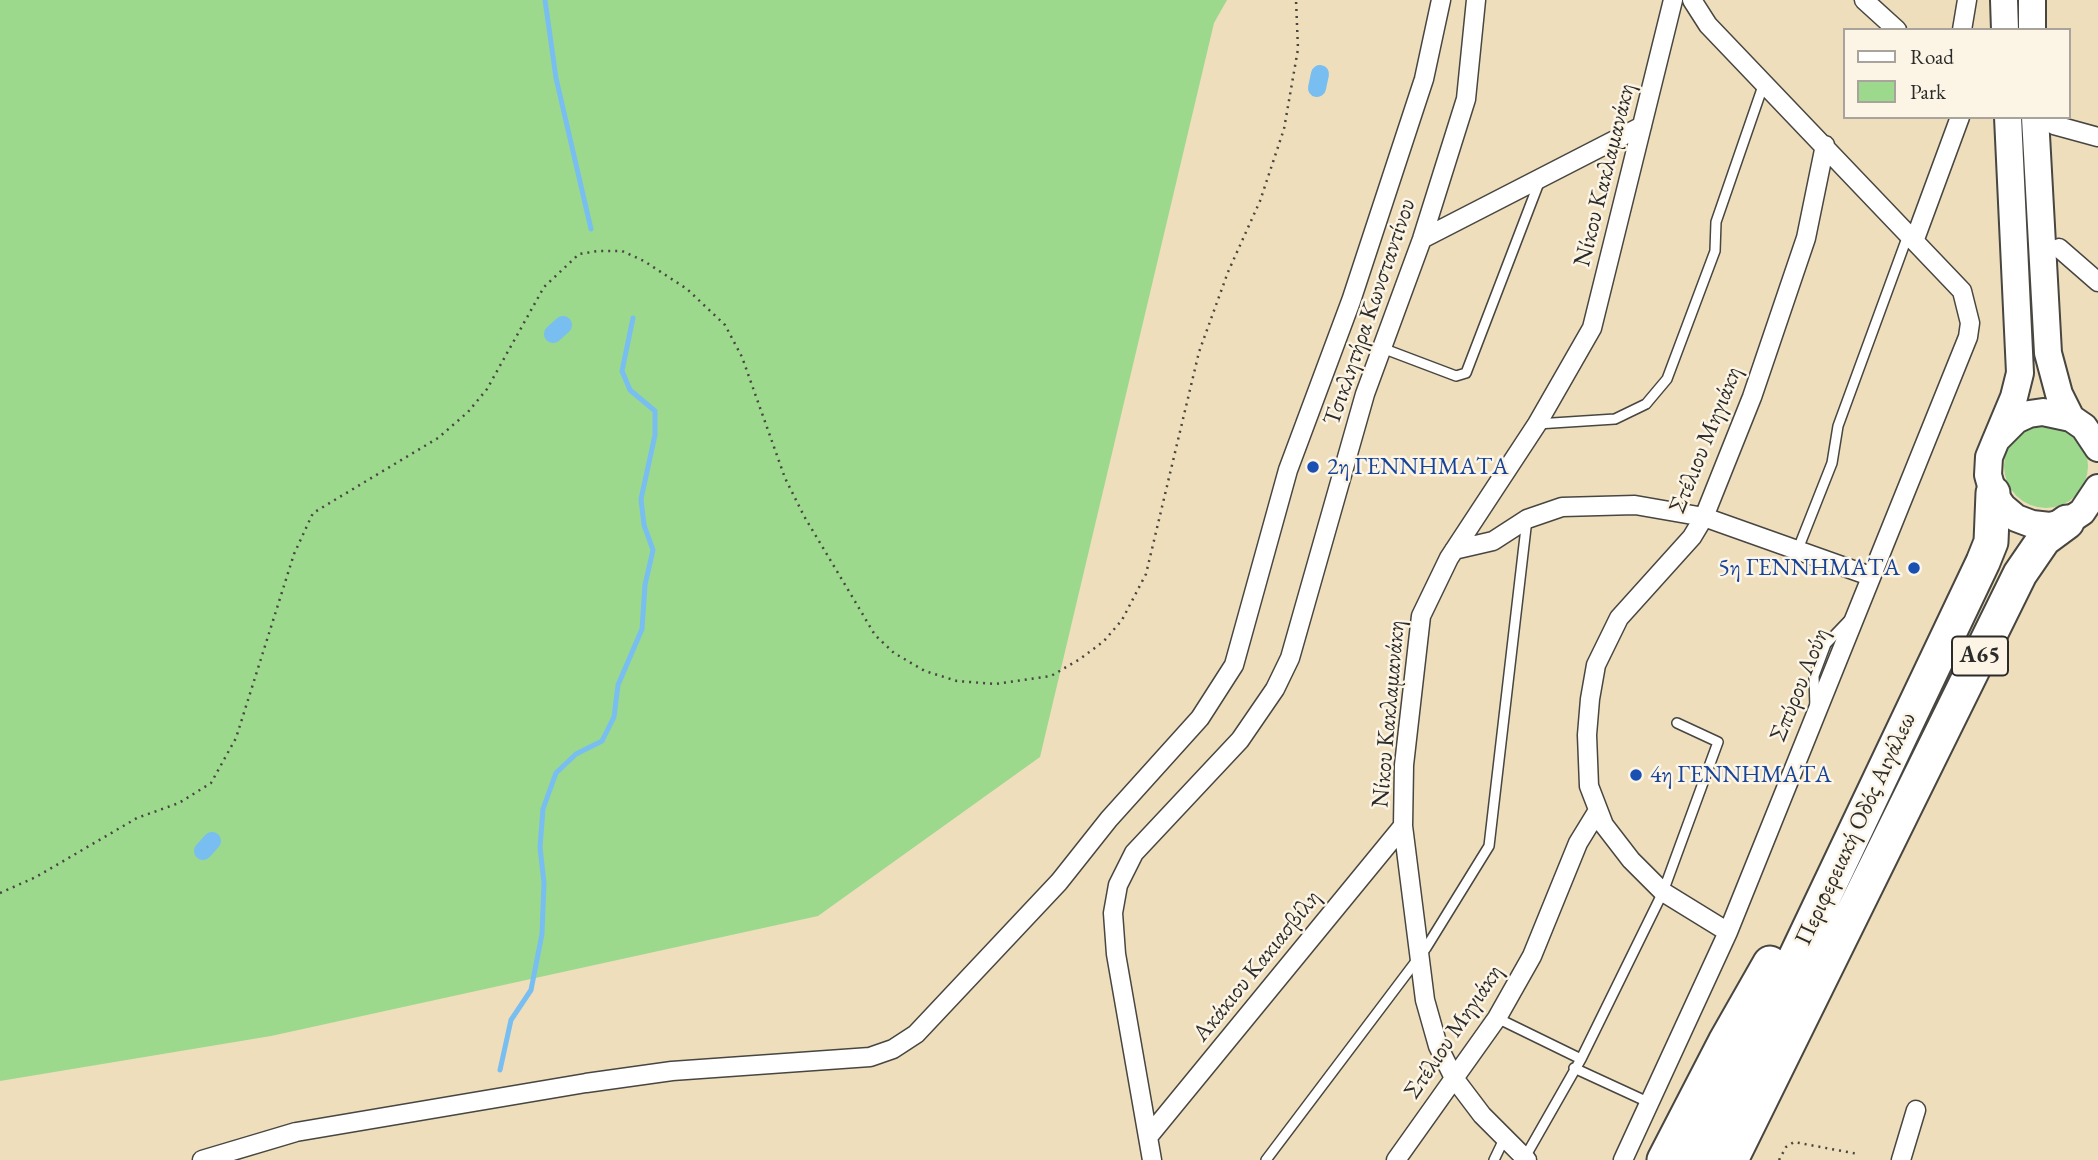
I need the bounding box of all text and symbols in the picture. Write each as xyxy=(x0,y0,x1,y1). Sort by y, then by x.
legend xyxy=(1842,28,2070,119)
text: Road xyxy=(1910,43,1954,70)
text: Park xyxy=(1910,78,1946,105)
street label: Νίκου Κακλαμανάκη xyxy=(1568,80,1642,270)
street label: Τσικλητήρα Κωνσταντίνου xyxy=(1318,195,1422,429)
street label: Στέλιου Μηγιάκη xyxy=(1663,362,1749,518)
place label: 2η ΓΕΝΝΗΜΑΤΑ xyxy=(1327,453,1509,481)
marker: 2η ΓΕΝΝΗΜΑΤΑ xyxy=(1305,459,1321,475)
place label: 5η ΓΕΝΝΗΜΑΤΑ xyxy=(1718,554,1900,582)
marker: 5η ΓΕΝΝΗΜΑΤΑ xyxy=(1906,560,1922,576)
street label: Νίκου Κακλαμανάκη xyxy=(1366,619,1412,809)
street label: Σπύρου Λούη xyxy=(1764,624,1836,746)
road number: Α65 xyxy=(1952,636,2008,676)
street label: Περιφερειακή Οδός Αιγάλεω xyxy=(1789,708,1923,950)
place label: 4η ΓΕΝΝΗΜΑΤΑ xyxy=(1650,761,1832,789)
marker: 4η ΓΕΝΝΗΜΑΤΑ xyxy=(1628,767,1644,783)
street label: Ακάκιου Κακιασβίλη xyxy=(1187,884,1327,1048)
street label: Στέλιου Μηγιάκη xyxy=(1398,959,1510,1105)

